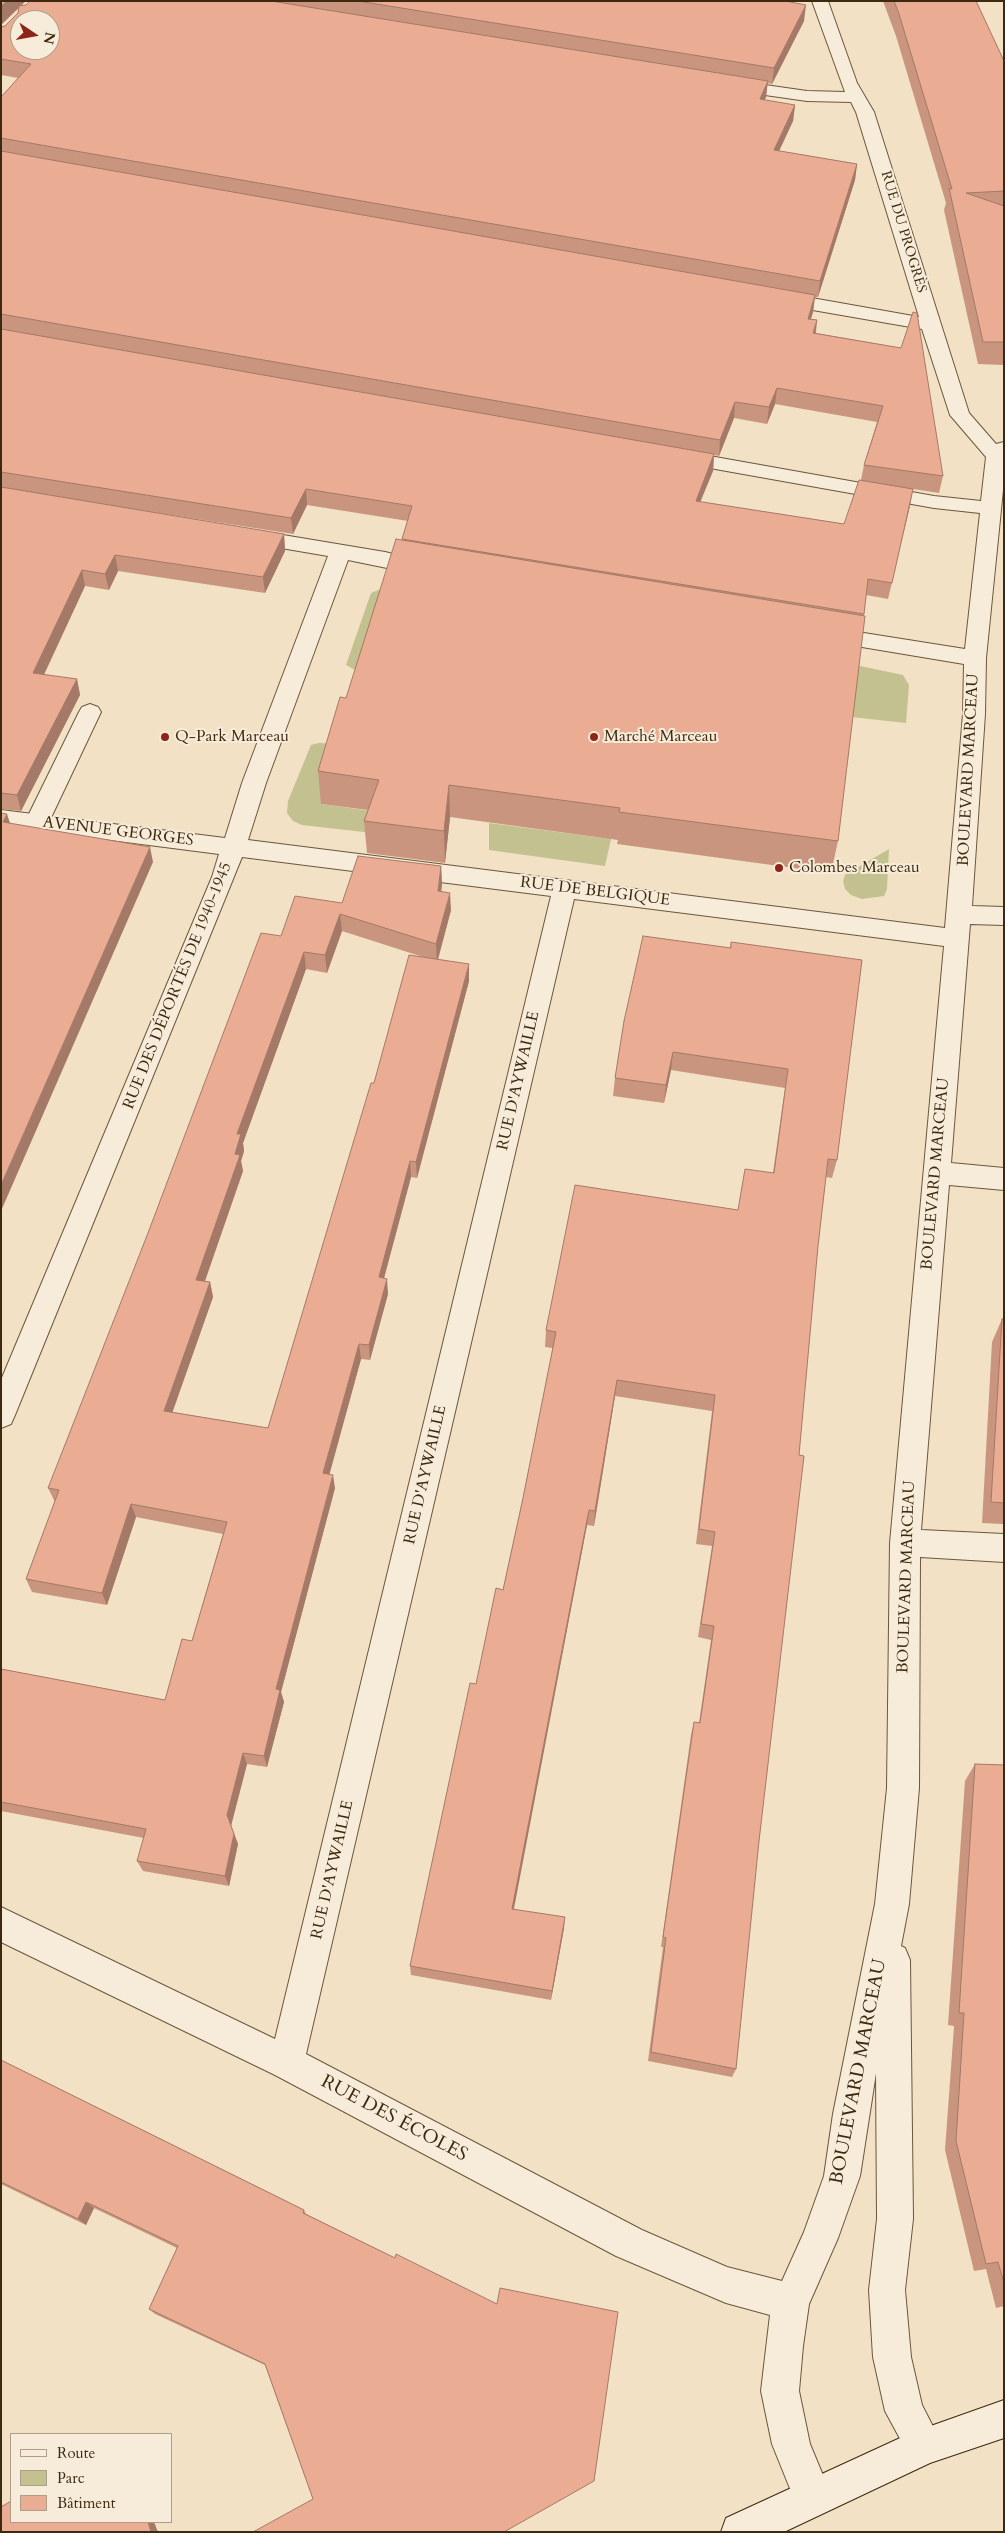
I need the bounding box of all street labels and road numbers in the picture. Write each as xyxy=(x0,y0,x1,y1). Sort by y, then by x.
street label: RUE DU PROGRÈS xyxy=(876,169,930,295)
street label: BOULEVARD MARCEAU xyxy=(954,673,984,867)
street label: AVENUE GEORGES xyxy=(41,813,195,851)
street label: RUE DES DÉPORTÉS DE 1940-1945 xyxy=(120,860,236,1112)
street label: RUE DE BELGIQUE xyxy=(519,873,671,911)
street label: RUE D'AYWAILLE xyxy=(494,1010,544,1152)
street label: BOULEVARD MARCEAU xyxy=(918,1077,954,1271)
street label: RUE D'AYWAILLE xyxy=(401,1404,451,1546)
street label: BOULEVARD MARCEAU xyxy=(894,1480,920,1674)
street label: RUE D'AYWAILLE xyxy=(308,1799,358,1941)
street label: BOULEVARD MARCEAU xyxy=(826,1957,892,2187)
street label: RUE DES ÉCOLES xyxy=(317,2071,471,2167)

